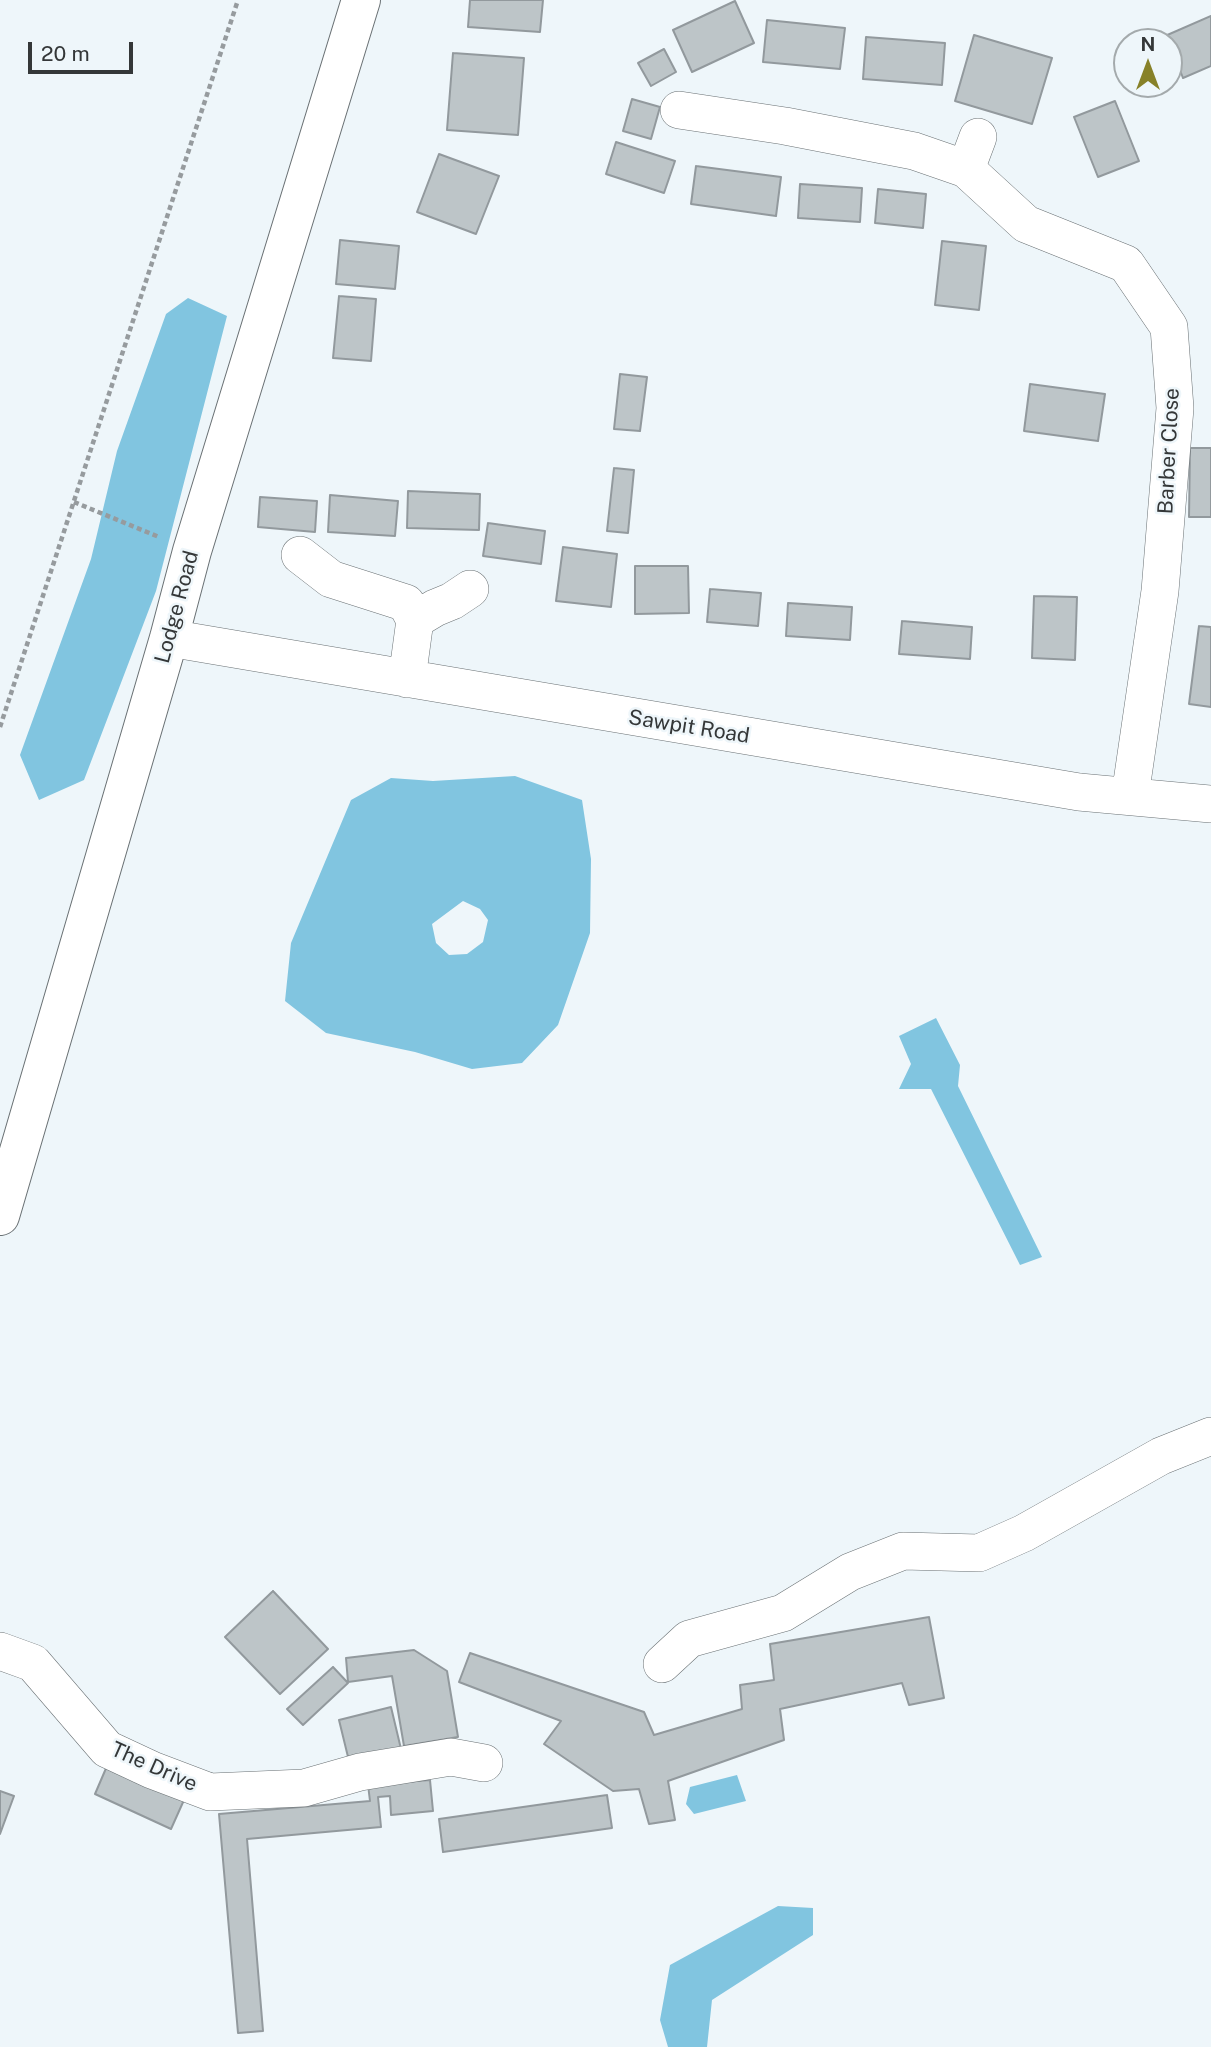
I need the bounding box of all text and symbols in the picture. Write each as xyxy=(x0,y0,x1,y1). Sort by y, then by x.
scale bar xyxy=(32,28,136,72)
north arrow xyxy=(1113,28,1183,98)
text: N xyxy=(1141,33,1155,55)
text: 20 m xyxy=(41,41,90,66)
street label: Barber Close xyxy=(1153,387,1185,515)
street label: Lodge Road xyxy=(150,548,204,666)
street label: Sawpit Road xyxy=(627,705,751,749)
street label: The Drive xyxy=(107,1737,201,1797)

